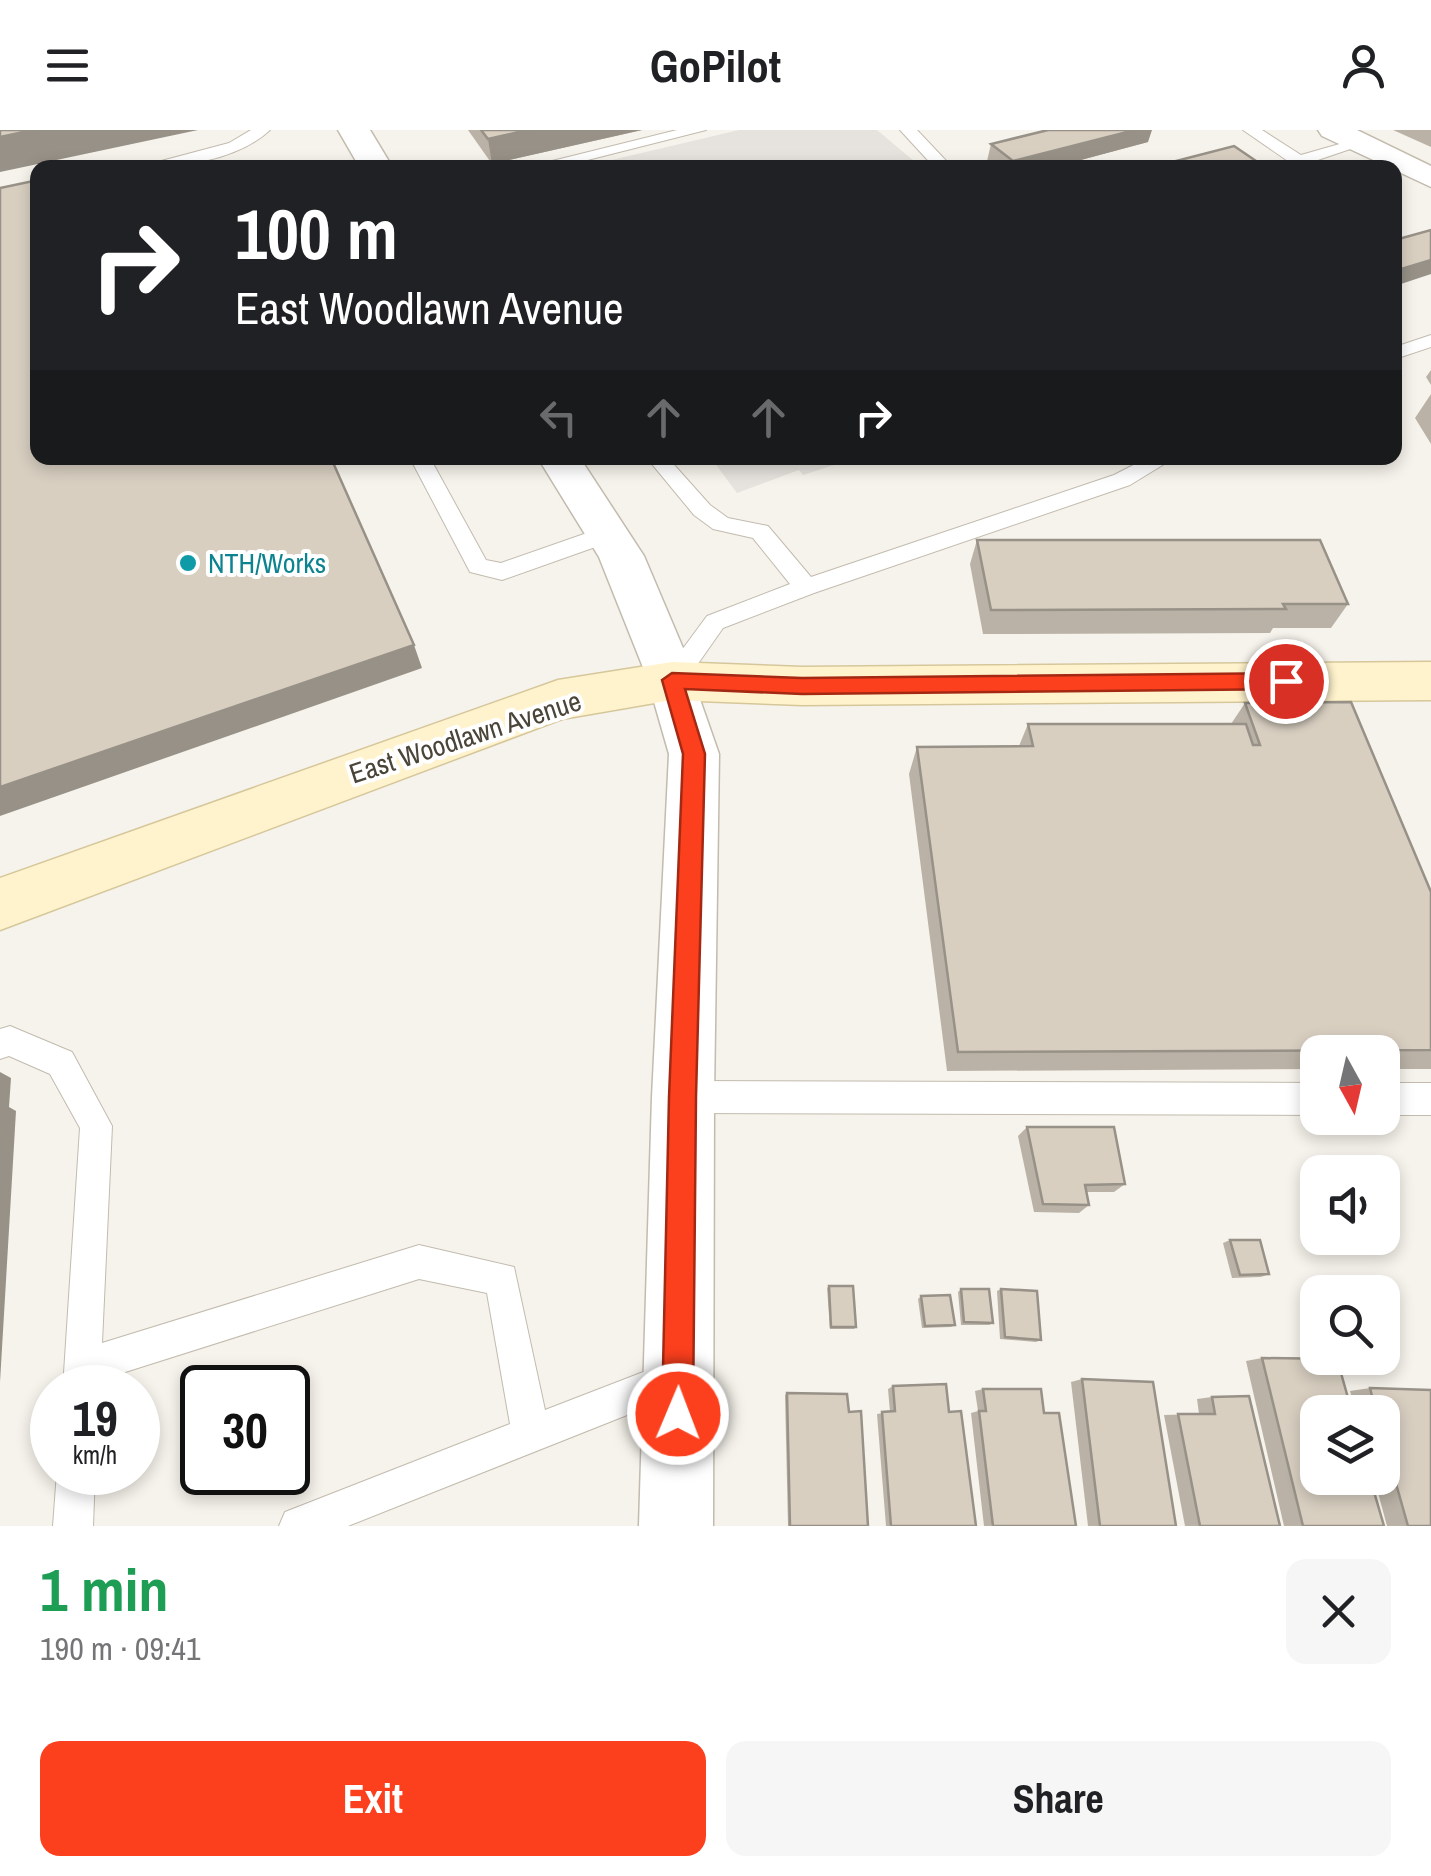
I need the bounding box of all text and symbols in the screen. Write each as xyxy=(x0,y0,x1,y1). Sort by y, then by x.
text: GoPilot xyxy=(650,35,781,96)
icon: menu xyxy=(40,38,95,93)
icon: person xyxy=(1336,38,1391,93)
text: 100 m xyxy=(235,187,398,281)
icon: right xyxy=(70,200,200,330)
text: East Woodlawn Avenue xyxy=(235,277,624,338)
icon: left xyxy=(531,390,586,445)
icon: ahead xyxy=(636,390,691,445)
icon: ahead xyxy=(741,390,796,445)
icon: right xyxy=(846,390,901,445)
place label: NTH/Works xyxy=(208,544,326,582)
marker: NTH/Works xyxy=(177,552,199,574)
pin xyxy=(1244,639,1329,724)
icon: arrive xyxy=(1259,654,1314,709)
street label: East Woodlawn Avenue xyxy=(344,682,586,792)
north arrow xyxy=(1300,1035,1400,1135)
map controls xyxy=(1300,1035,1400,1495)
button: sound xyxy=(1300,1155,1400,1255)
button: search xyxy=(1300,1275,1400,1375)
position arrow xyxy=(626,1362,730,1466)
speed limit sign: 30 xyxy=(180,1365,310,1495)
text: 19 xyxy=(72,1384,118,1452)
button: layers xyxy=(1300,1395,1400,1495)
text: km/h xyxy=(73,1438,117,1472)
text: 1 min xyxy=(40,1549,169,1630)
button: close xyxy=(1286,1559,1391,1664)
text: 190 m · 09:41 xyxy=(40,1627,200,1670)
button: Exit xyxy=(40,1741,706,1856)
button: Share xyxy=(726,1741,1391,1856)

